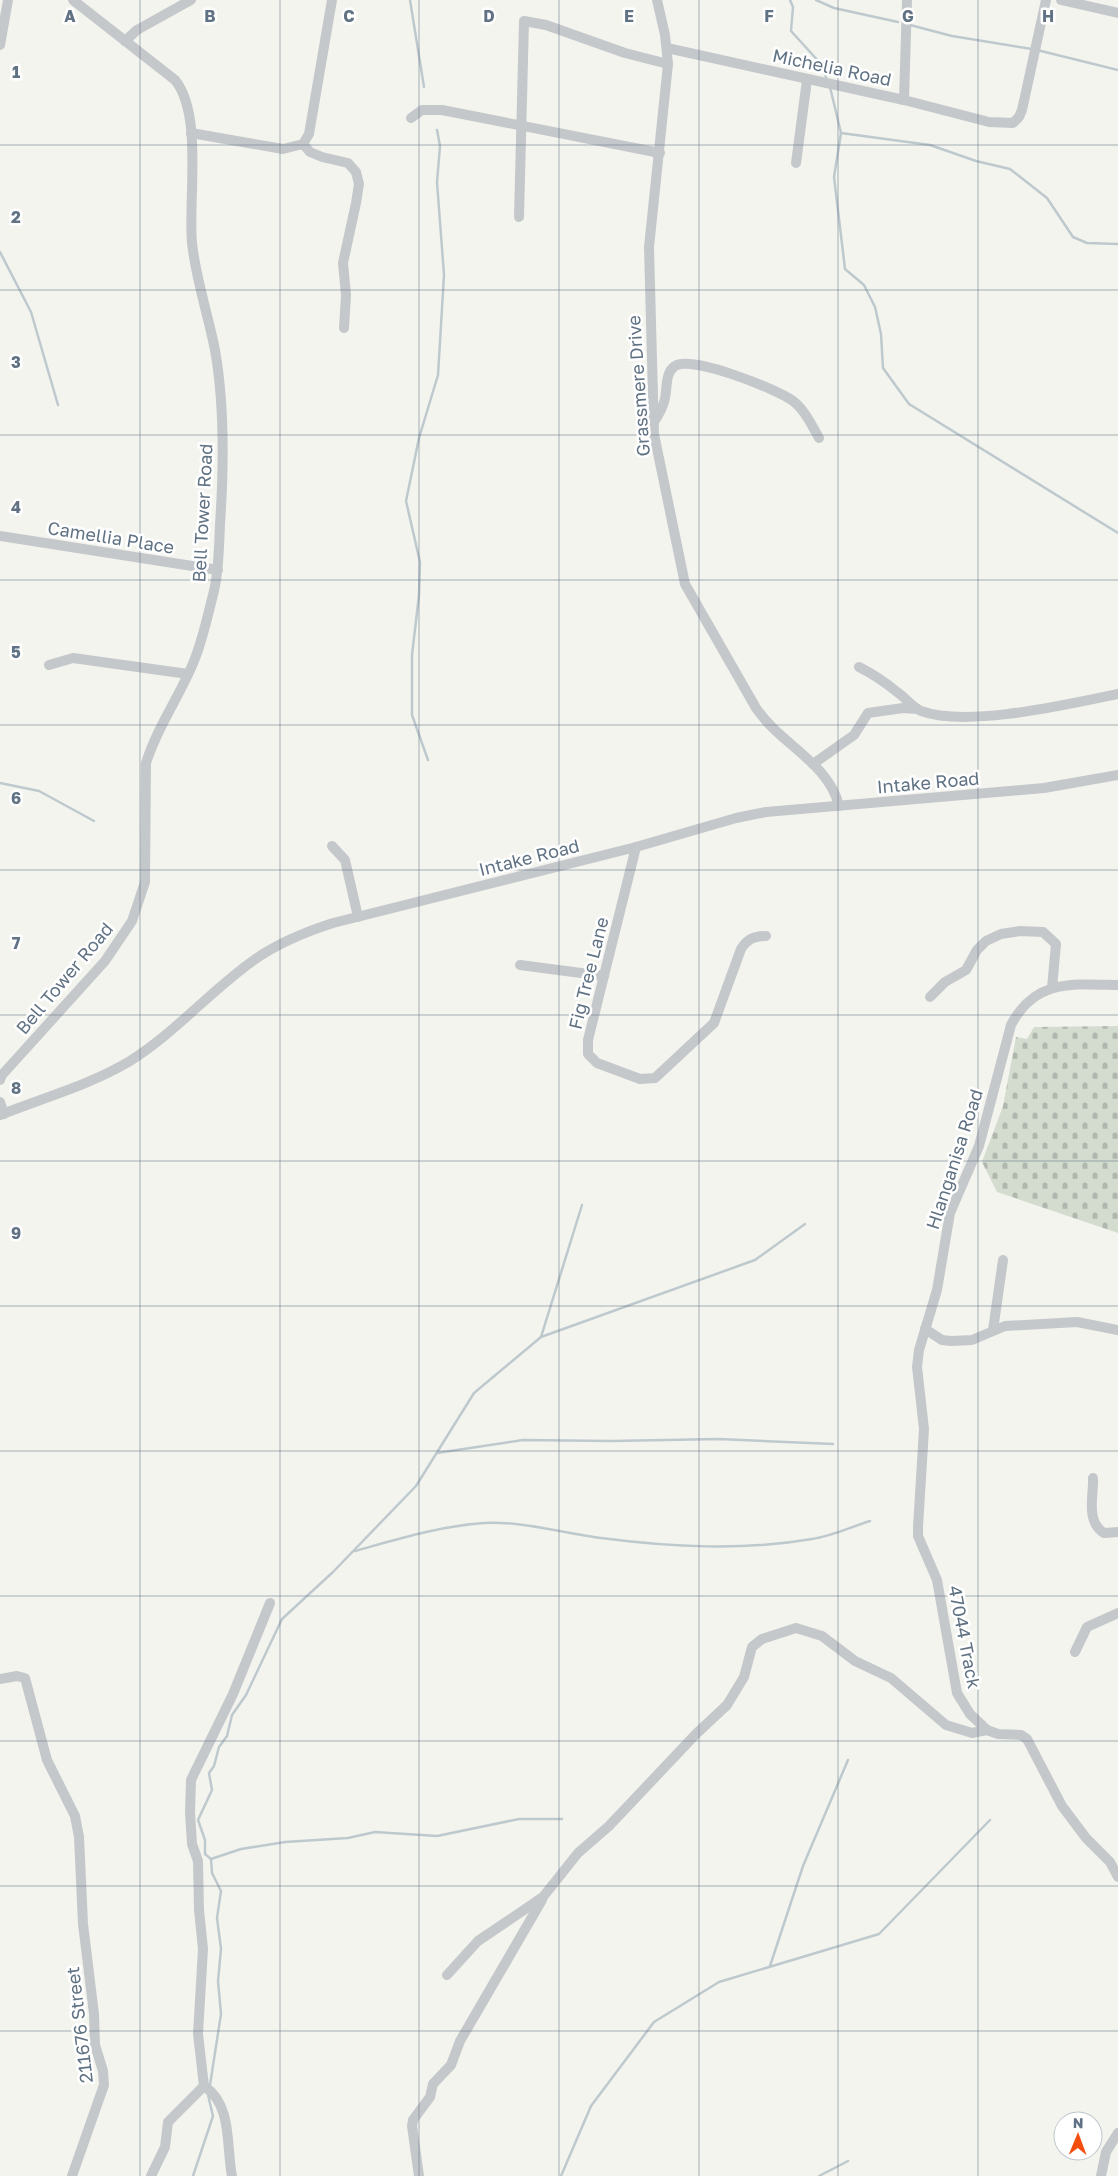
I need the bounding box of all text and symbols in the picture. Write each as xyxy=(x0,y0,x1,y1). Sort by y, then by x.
text: A xyxy=(64,6,76,26)
text: B xyxy=(204,6,216,26)
text: C xyxy=(343,6,355,26)
text: D xyxy=(483,6,495,26)
text: E xyxy=(624,6,634,26)
text: F xyxy=(764,6,774,26)
text: G xyxy=(902,6,914,26)
text: H xyxy=(1042,6,1054,26)
street label: Michelia Road xyxy=(771,44,893,90)
text: 1 xyxy=(12,62,20,82)
text: 2 xyxy=(11,207,21,227)
street label: Grassmere Drive xyxy=(622,315,654,457)
text: 3 xyxy=(11,352,21,372)
street label: Bell Tower Road xyxy=(187,443,217,583)
text: 4 xyxy=(11,497,21,517)
street label: Camellia Place xyxy=(46,516,176,558)
text: 5 xyxy=(11,642,21,662)
street label: Intake Road xyxy=(876,767,980,797)
text: 6 xyxy=(11,788,21,808)
street label: Intake Road xyxy=(476,834,582,880)
street label: Fig Tree Lane xyxy=(563,915,613,1031)
street label: Bell Tower Road xyxy=(11,918,117,1038)
text: 7 xyxy=(12,933,21,953)
text: 8 xyxy=(11,1078,21,1098)
street label: Hlanganisa Road xyxy=(921,1086,987,1232)
text: 9 xyxy=(11,1223,21,1243)
street label: 47044 Track xyxy=(944,1584,986,1690)
street label: 211676 Street xyxy=(61,1966,97,2084)
north arrow xyxy=(1053,2111,1103,2161)
text: N xyxy=(1073,2114,1084,2131)

